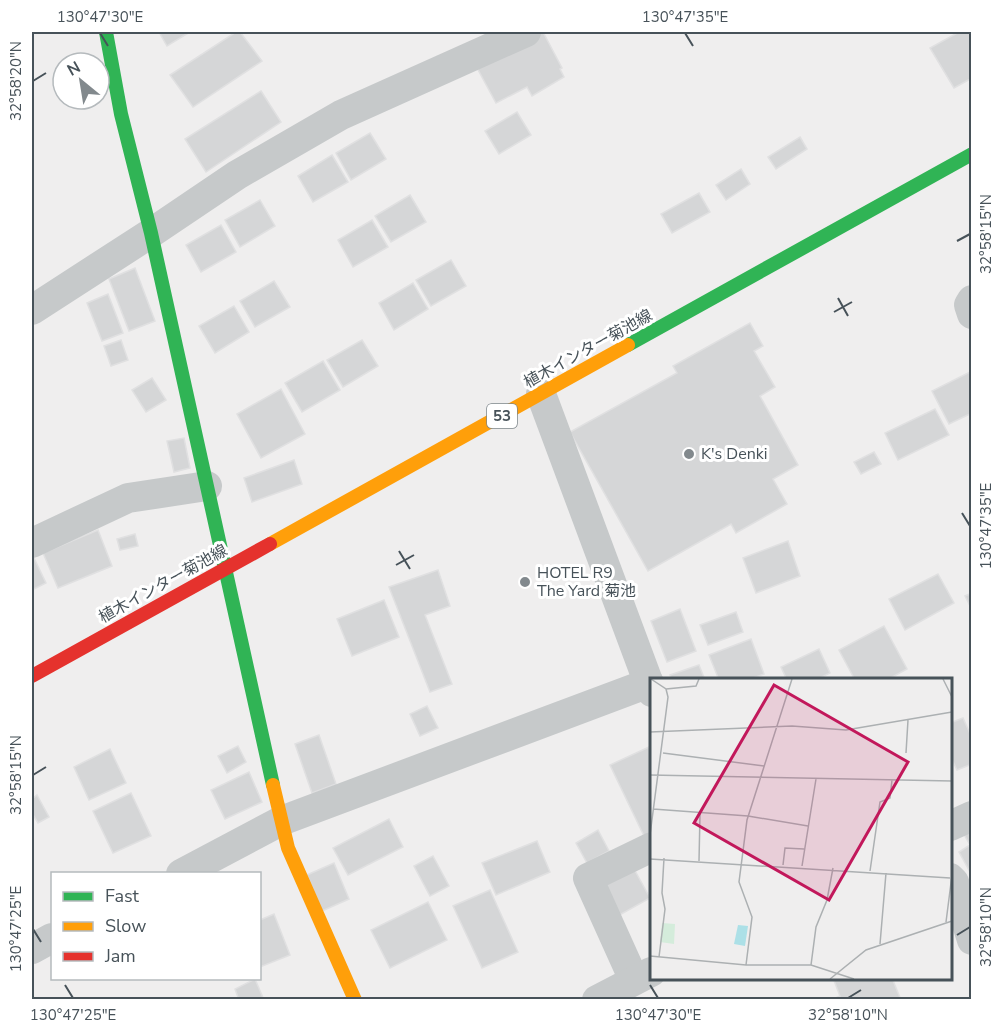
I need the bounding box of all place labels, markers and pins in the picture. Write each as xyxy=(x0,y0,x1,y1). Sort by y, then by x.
place label: K's Denki xyxy=(701,443,768,465)
marker: K's Denki xyxy=(682,447,696,461)
place label: HOTEL R9 The Yard 菊池 xyxy=(537,562,636,602)
marker: HOTEL R9 The Yard 菊池 xyxy=(518,575,532,589)

